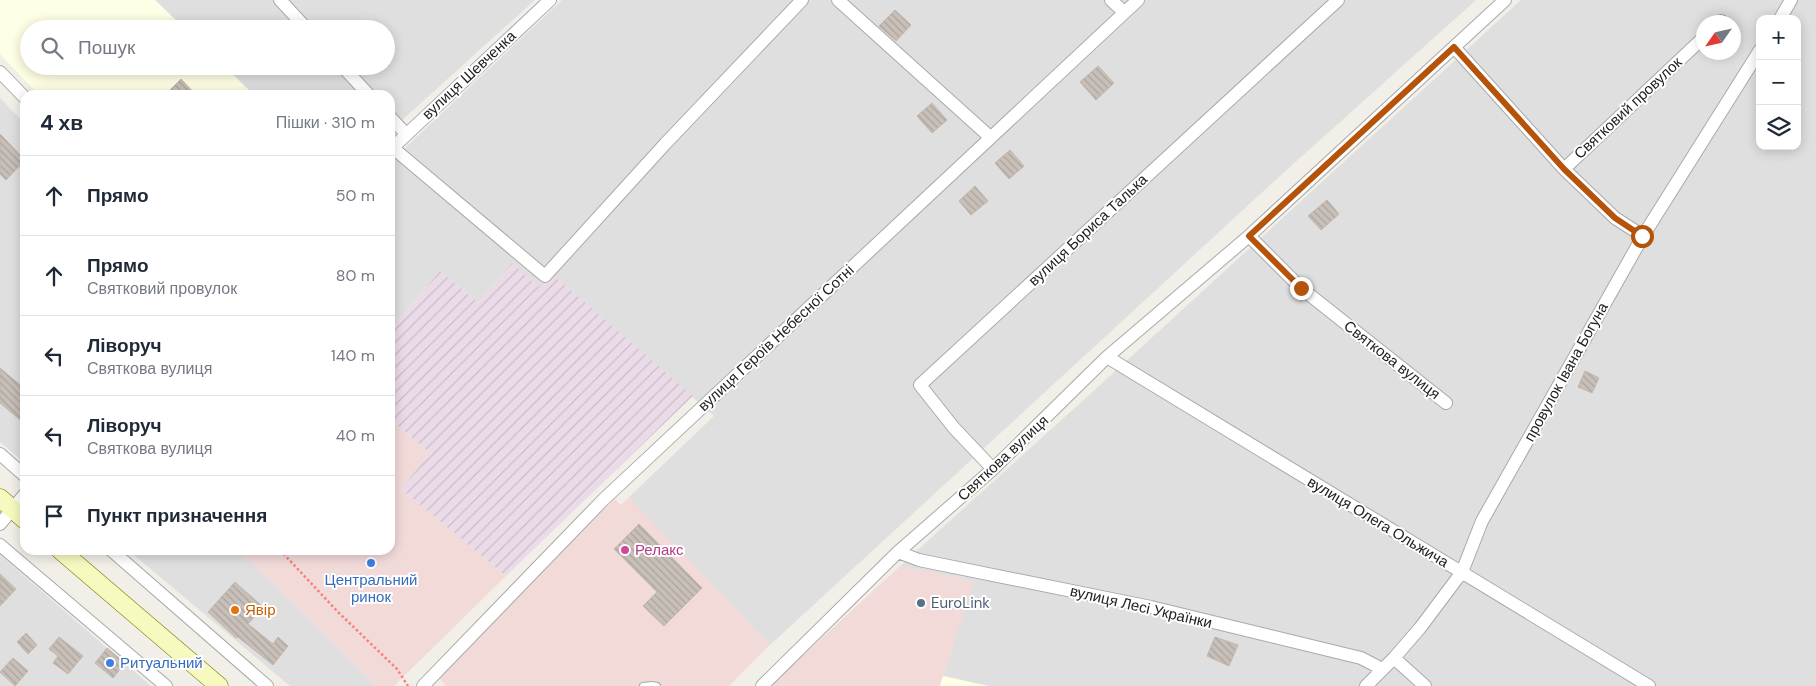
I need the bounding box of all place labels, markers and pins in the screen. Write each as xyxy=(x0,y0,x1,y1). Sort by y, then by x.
place label: Релакс xyxy=(635,540,684,560)
marker: Релакс xyxy=(619,544,631,556)
marker: Центральний ринок xyxy=(365,557,377,569)
place label: Центральний ринок xyxy=(325,570,417,607)
place label: EuroLink xyxy=(931,593,990,613)
marker: EuroLink xyxy=(915,597,927,609)
place label: Явір xyxy=(245,600,275,620)
marker: Явір xyxy=(229,604,241,616)
place label: Ритуальний xyxy=(120,653,203,673)
marker: Ритуальний xyxy=(104,657,116,669)

